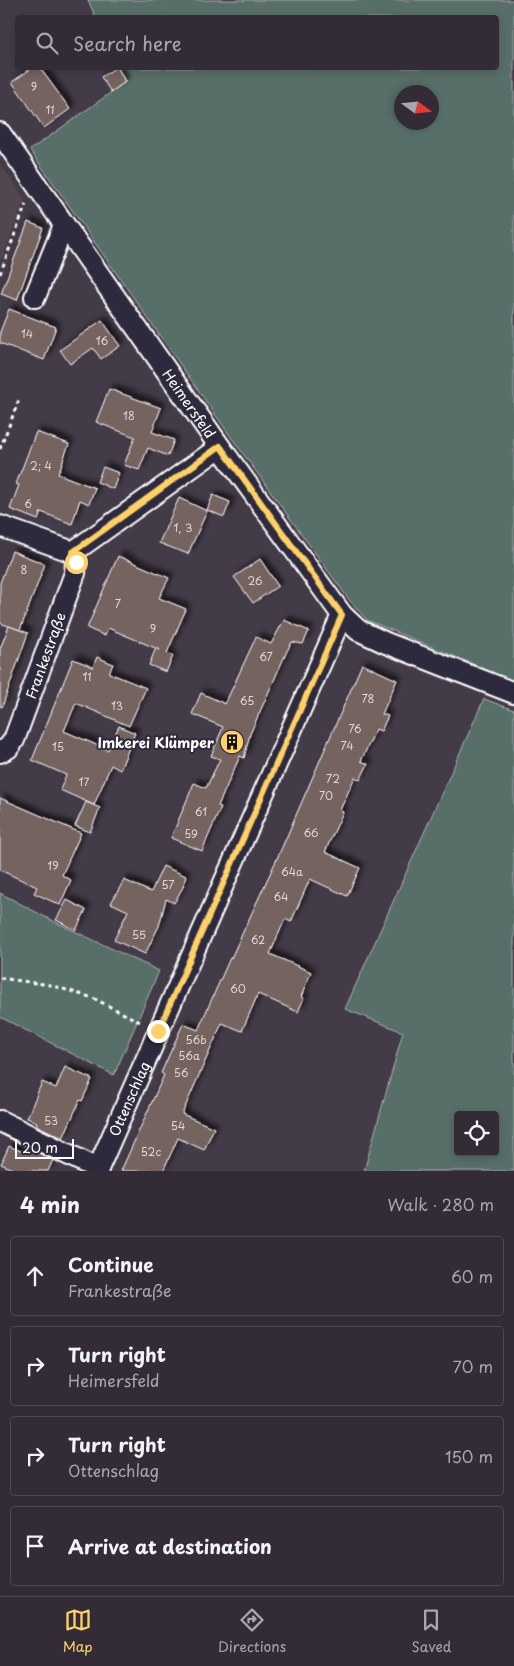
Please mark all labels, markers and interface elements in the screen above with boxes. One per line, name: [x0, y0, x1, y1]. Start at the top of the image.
search box: [15, 15, 499, 70]
icon: search: [33, 29, 61, 57]
text: Search here: [73, 29, 182, 57]
house number: 9: [31, 78, 37, 95]
north arrow: [394, 85, 439, 130]
house number: 11: [45, 101, 55, 118]
house number: 14: [21, 325, 33, 342]
house number: 16: [96, 332, 109, 349]
street label: Heimersfeld: [158, 364, 221, 442]
house number: 18: [123, 407, 135, 424]
house number: 2; 4: [30, 457, 52, 474]
house number: 6: [24, 495, 32, 512]
house number: 1, 3: [174, 519, 192, 536]
route start: [65, 551, 88, 574]
house number: 8: [21, 561, 28, 578]
house number: 26: [247, 572, 263, 589]
house number: 7: [115, 595, 121, 612]
street label: Frankestraße: [19, 609, 70, 702]
house number: 9: [150, 620, 156, 637]
house number: 67: [259, 648, 273, 665]
house number: 11: [82, 668, 92, 685]
house number: 78: [362, 690, 375, 707]
house number: 65: [240, 692, 254, 709]
house number: 13: [111, 697, 123, 714]
house number: 76: [348, 720, 362, 737]
building icon: Imkerei Klümper: [219, 729, 245, 755]
place label: Imkerei Klümper: [98, 732, 215, 753]
house number: 74: [340, 737, 354, 754]
house number: 15: [52, 738, 64, 755]
house number: 72: [326, 770, 340, 787]
house number: 17: [79, 773, 90, 790]
house number: 70: [319, 787, 333, 804]
house number: 61: [195, 803, 207, 820]
house number: 66: [303, 824, 319, 841]
house number: 59: [184, 825, 198, 842]
house number: 19: [47, 857, 59, 874]
house number: 64a: [281, 863, 303, 880]
house number: 57: [161, 876, 175, 893]
house number: 64: [274, 888, 288, 905]
house number: 55: [132, 926, 146, 943]
house number: 62: [251, 931, 265, 948]
house number: 60: [230, 980, 246, 997]
route end: [147, 1020, 170, 1043]
house number: 56b: [185, 1031, 207, 1048]
house number: 56a: [178, 1047, 200, 1064]
street label: Ottenschlag: [103, 1058, 155, 1139]
house number: 56: [174, 1064, 189, 1081]
map controls: [454, 1111, 499, 1156]
button: locate: [454, 1111, 499, 1156]
house number: 53: [44, 1112, 58, 1129]
house number: 54: [171, 1117, 185, 1134]
scale bar: [15, 1136, 74, 1159]
text: 20 m: [22, 1137, 58, 1158]
house number: 52c: [141, 1143, 161, 1160]
text: 4 min: [20, 1188, 80, 1220]
text: Walk · 280 m: [387, 1192, 494, 1216]
text: Continue: [68, 1250, 154, 1278]
icon: ahead: [21, 1262, 49, 1290]
text: 60 m: [451, 1264, 493, 1288]
text: Frankestraße: [68, 1278, 172, 1302]
text: Turn right: [68, 1340, 166, 1368]
icon: right: [21, 1352, 49, 1380]
text: 70 m: [453, 1354, 493, 1378]
text: Heimersfeld: [68, 1368, 159, 1392]
text: Turn right: [68, 1430, 166, 1458]
icon: right: [21, 1442, 49, 1470]
text: 150 m: [445, 1444, 493, 1468]
text: Ottenschlag: [68, 1458, 159, 1482]
icon: arrive: [21, 1532, 49, 1560]
text: Arrive at destination: [68, 1532, 272, 1560]
tab: Map: [63, 1606, 93, 1657]
tab: Directions: [218, 1606, 286, 1657]
tab: Saved: [412, 1606, 451, 1657]

